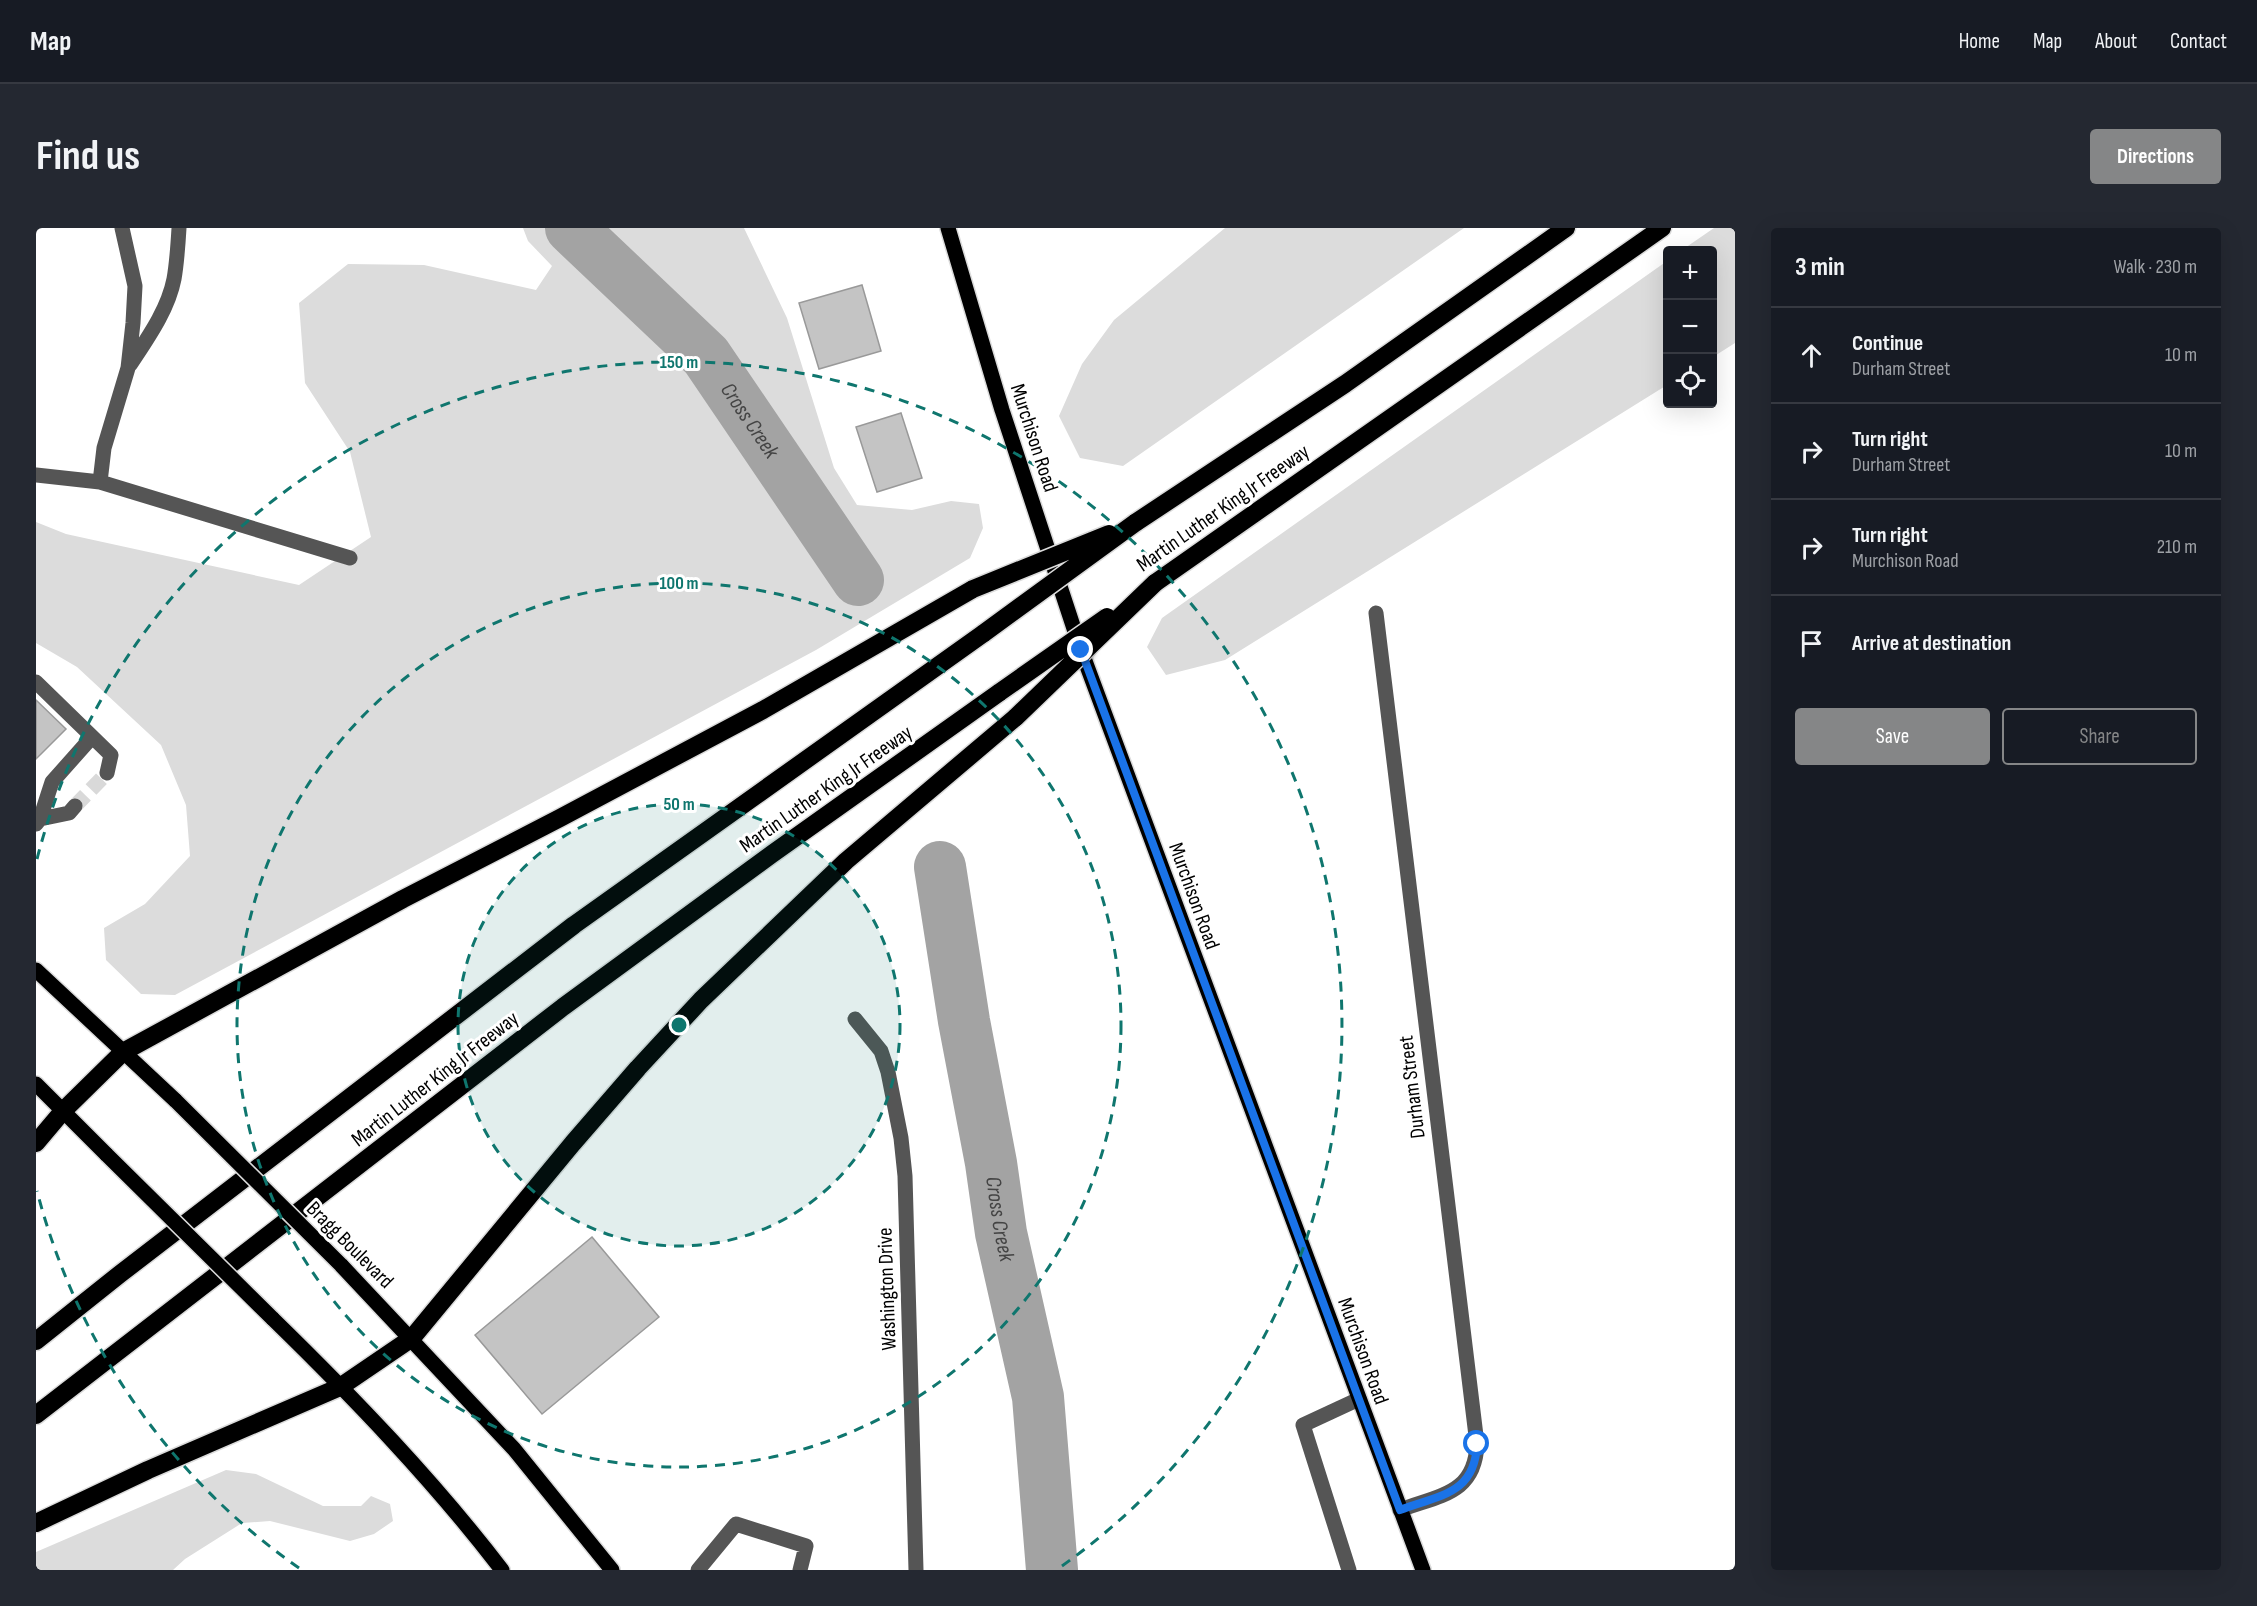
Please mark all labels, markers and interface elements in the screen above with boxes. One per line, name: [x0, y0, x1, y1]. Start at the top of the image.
text: Map: [30, 25, 71, 58]
text: Home: [1959, 29, 2000, 54]
text: Map: [2033, 29, 2062, 54]
text: About: [2095, 29, 2137, 54]
text: Contact: [2170, 29, 2227, 54]
button: Directions: [2090, 129, 2221, 184]
text: Find us: [36, 131, 140, 182]
map controls: [1663, 246, 1717, 408]
button: +: [1663, 246, 1717, 300]
text: 3 min: [1795, 252, 1845, 283]
text: Walk · 230 m: [2114, 255, 2197, 279]
button: −: [1663, 300, 1717, 354]
text: Continue: [1852, 330, 1923, 357]
icon: ahead: [1795, 339, 1828, 372]
text: 10 m: [2165, 343, 2197, 367]
text: 150 m: [660, 352, 698, 373]
button: locate: [1663, 354, 1717, 408]
text: Durham Street: [1852, 357, 1950, 381]
water label: Cross Creek: [715, 377, 785, 464]
street label: Murchison Road: [1005, 381, 1063, 495]
text: Turn right: [1852, 426, 1928, 453]
icon: right: [1795, 435, 1828, 468]
street label: Martin Luther King Jr Freeway: [1132, 439, 1314, 577]
text: 10 m: [2165, 439, 2197, 463]
text: Durham Street: [1852, 453, 1950, 477]
text: Turn right: [1852, 522, 1928, 549]
icon: right: [1795, 531, 1828, 564]
text: 210 m: [2157, 535, 2197, 559]
text: Murchison Road: [1852, 549, 1958, 573]
text: 100 m: [660, 573, 699, 594]
icon: arrive: [1795, 627, 1828, 660]
text: Arrive at destination: [1852, 630, 2011, 657]
route end: [1067, 636, 1093, 662]
button: Save: [1795, 708, 1990, 765]
button: Share: [2002, 708, 2197, 765]
street label: Martin Luther King Jr Freeway: [735, 720, 917, 858]
text: 50 m: [663, 794, 695, 815]
street label: Murchison Road: [1163, 839, 1225, 953]
street label: Martin Luther King Jr Freeway: [347, 1006, 523, 1152]
centre of rings: [669, 1015, 689, 1035]
street label: Durham Street: [1393, 1034, 1431, 1140]
water label: Cross Creek: [980, 1175, 1021, 1265]
street label: Bragg Boulevard: [301, 1196, 399, 1294]
street label: Washington Drive: [872, 1227, 902, 1351]
street label: Murchison Road: [1332, 1294, 1394, 1408]
route start: [1463, 1430, 1489, 1456]

